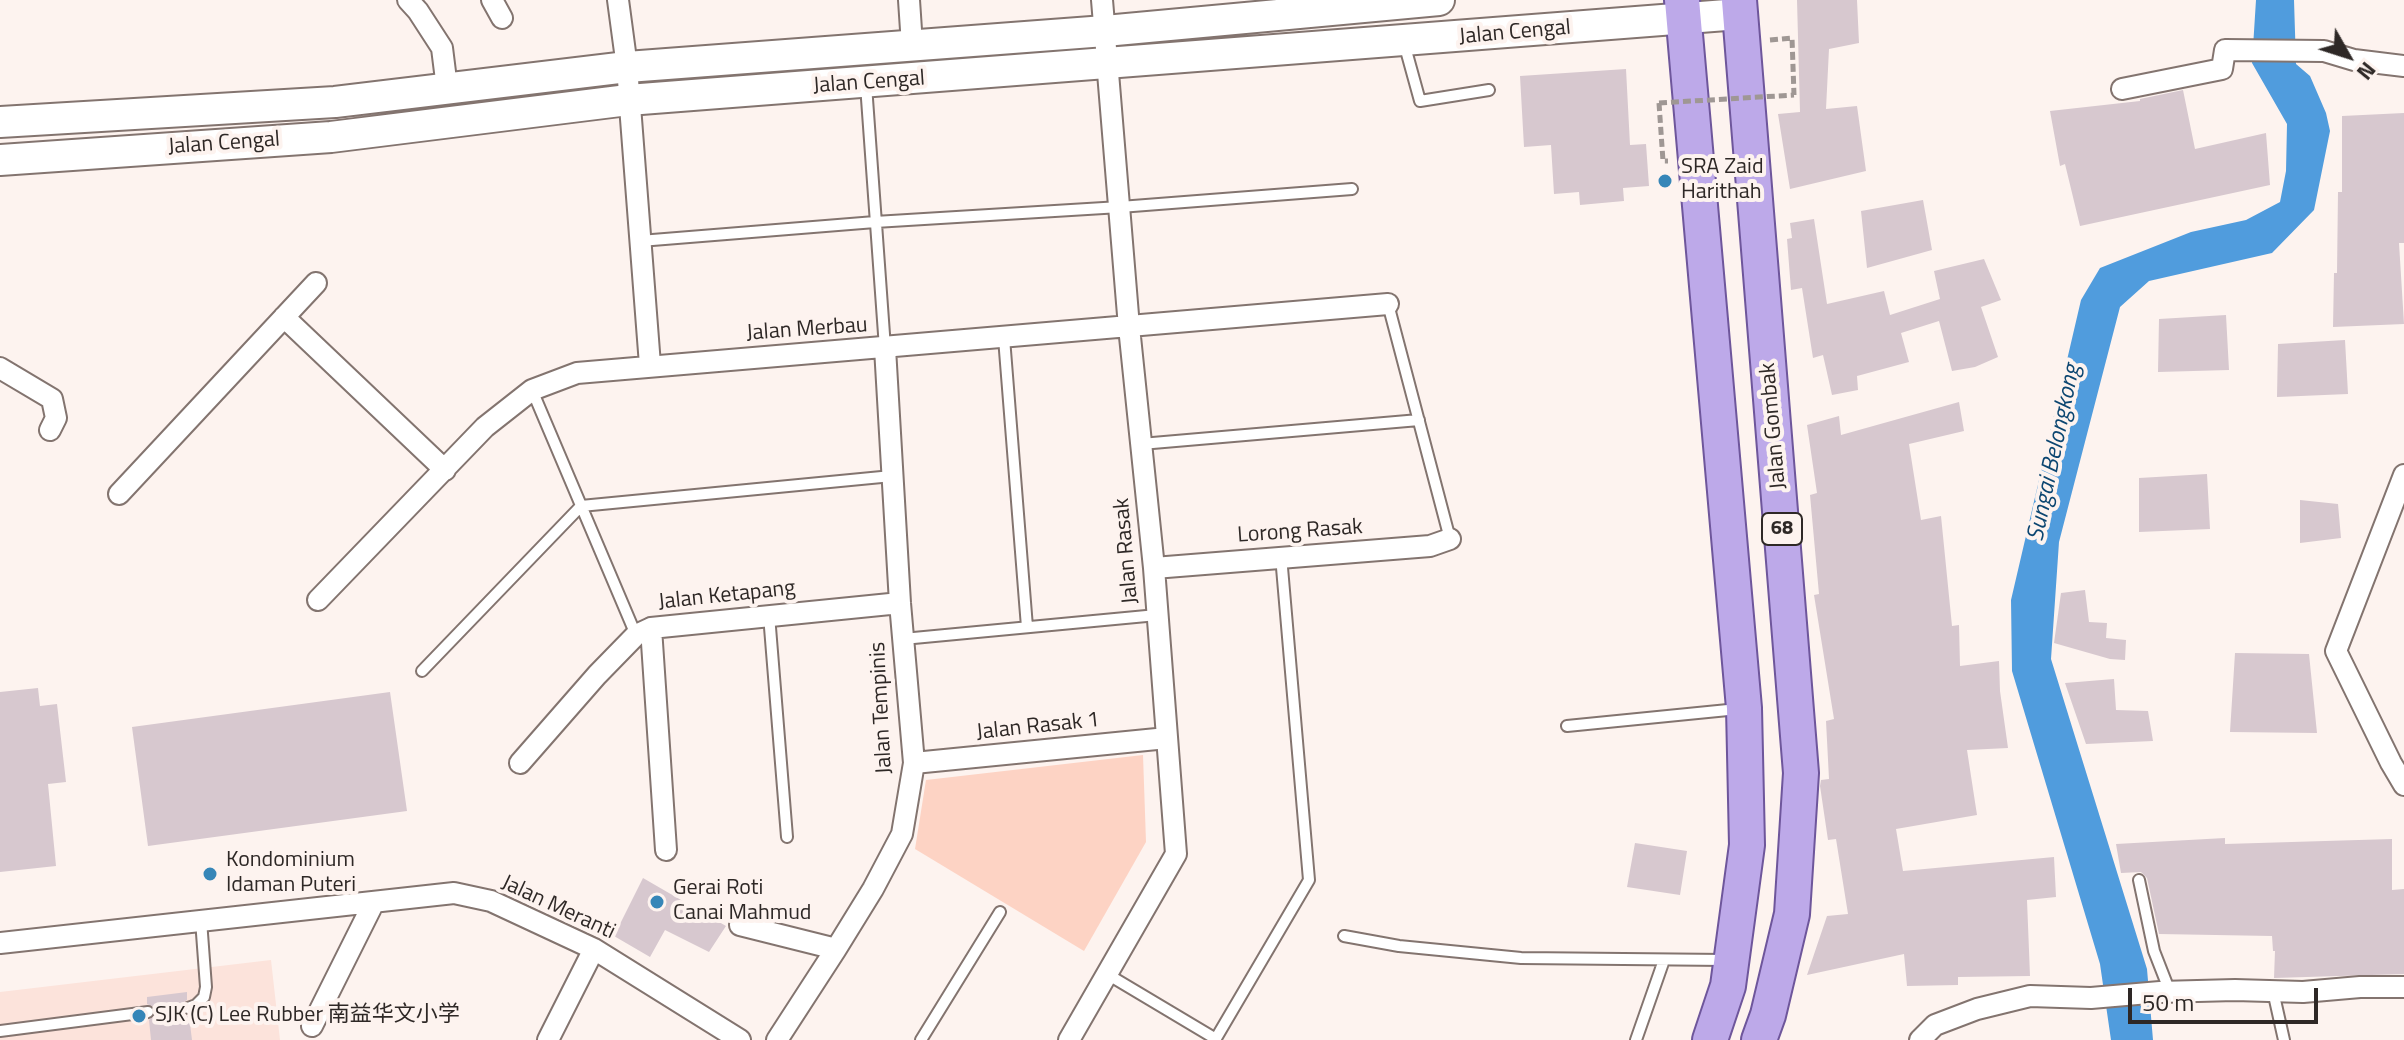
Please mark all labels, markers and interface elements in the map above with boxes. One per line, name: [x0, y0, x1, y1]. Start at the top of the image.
street label: Jalan Cengal: [1458, 15, 1572, 51]
north arrow: [2308, 16, 2388, 96]
text: N: [2349, 54, 2385, 88]
street label: Jalan Cengal: [812, 66, 926, 100]
street label: Jalan Cengal: [167, 127, 281, 161]
place label: SRA Zaid Harithah: [1681, 155, 1764, 206]
marker: SRA Zaid Harithah: [1656, 172, 1674, 190]
street label: Jalan Merbau: [745, 313, 869, 347]
street label: Jalan Gombak: [1755, 362, 1793, 490]
water label: Sungai Belongkong: [2022, 362, 2088, 544]
street label: Jalan Rasak: [1109, 497, 1145, 605]
road number: 68: [1762, 513, 1802, 545]
street label: Lorong Rasak: [1237, 514, 1363, 550]
street label: Jalan Ketapang: [657, 576, 797, 616]
street label: Jalan Tempinis: [865, 641, 899, 775]
street label: Jalan Rasak 1: [975, 707, 1101, 747]
place label: Kondominium Idaman Puteri: [226, 848, 356, 900]
marker: Kondominium Idaman Puteri: [201, 865, 219, 883]
street label: Jalan Meranti: [497, 870, 619, 946]
place label: Gerai Roti Canai Mahmud: [673, 876, 812, 928]
marker: Gerai Roti Canai Mahmud: [648, 893, 666, 911]
scale bar: [2132, 972, 2322, 1022]
text: 50 m: [2142, 984, 2194, 1020]
place label: SJK (C) Lee Rubber 南益华文小学: [155, 1003, 460, 1029]
marker: SJK (C) Lee Rubber 南益华文小学: [130, 1007, 148, 1025]

